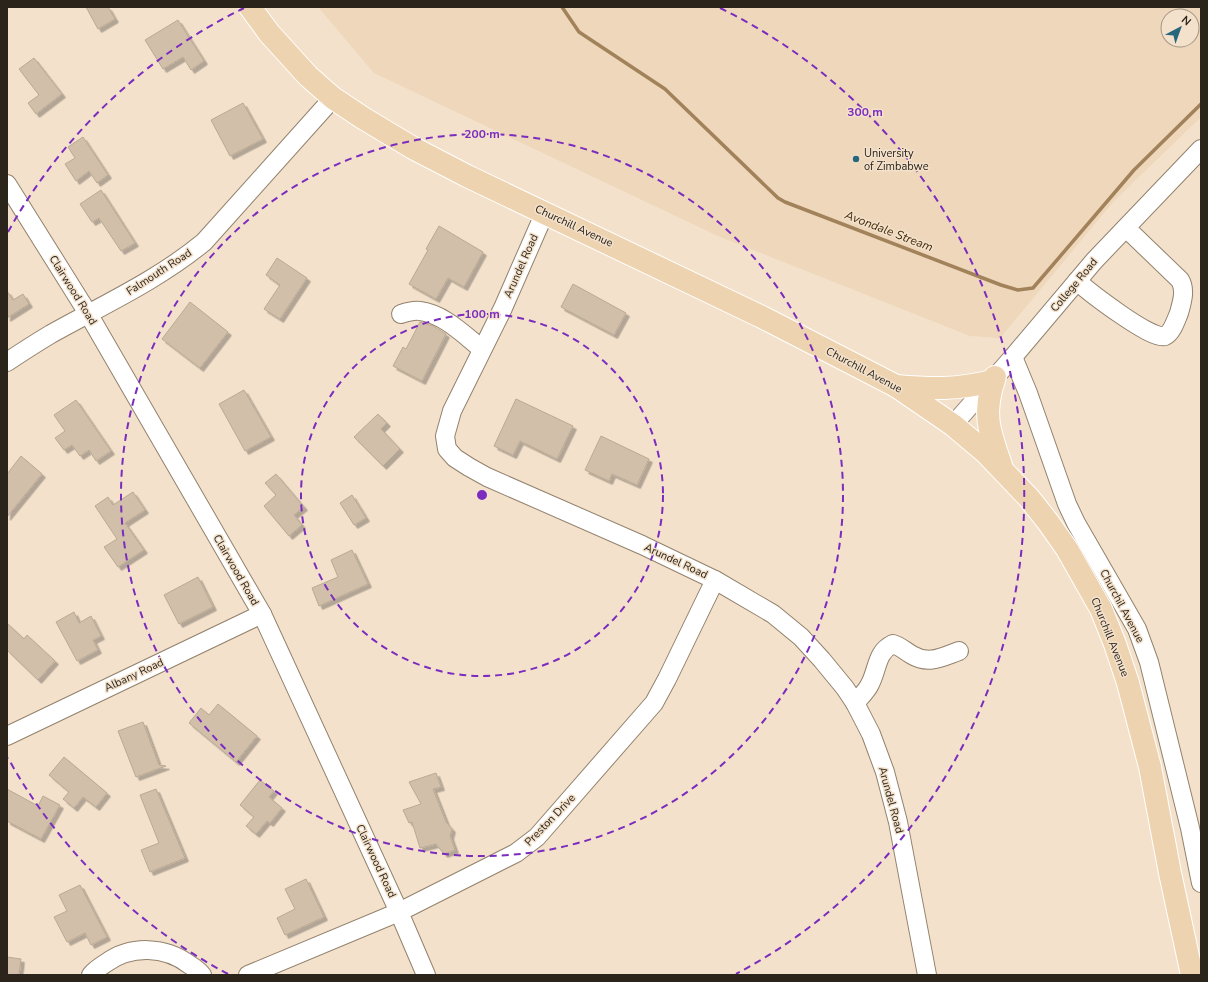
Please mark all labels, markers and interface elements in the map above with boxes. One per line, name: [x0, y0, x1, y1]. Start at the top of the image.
north arrow: [1160, 8, 1200, 48]
text: N: [1178, 12, 1194, 29]
text: 300 m: [847, 104, 883, 120]
text: 200 m: [464, 126, 500, 142]
place label: University of Zimbabwe: [864, 146, 929, 174]
marker: University of Zimbabwe: [851, 154, 861, 164]
street label: Churchill Avenue: [533, 201, 616, 251]
water label: Avondale Stream: [842, 206, 935, 255]
street label: Arundel Road: [500, 232, 542, 300]
street label: Falmouth Road: [123, 245, 195, 299]
street label: Clairwood Road: [46, 252, 100, 328]
street label: College Road: [1047, 255, 1101, 315]
text: 100 m: [464, 306, 500, 322]
street label: Churchill Avenue: [823, 344, 905, 396]
centre of rings: [475, 488, 489, 502]
street label: Clairwood Road: [210, 532, 262, 608]
street label: Arundel Road: [642, 540, 710, 582]
street label: Churchil Avenue: [1096, 567, 1148, 645]
street label: Churchill Avenue: [1087, 595, 1133, 679]
street label: Albany Road: [102, 655, 166, 695]
street label: Arundel Road: [875, 765, 907, 835]
street label: Preston Drive: [521, 791, 579, 849]
street label: Clairwood Road: [352, 822, 400, 900]

